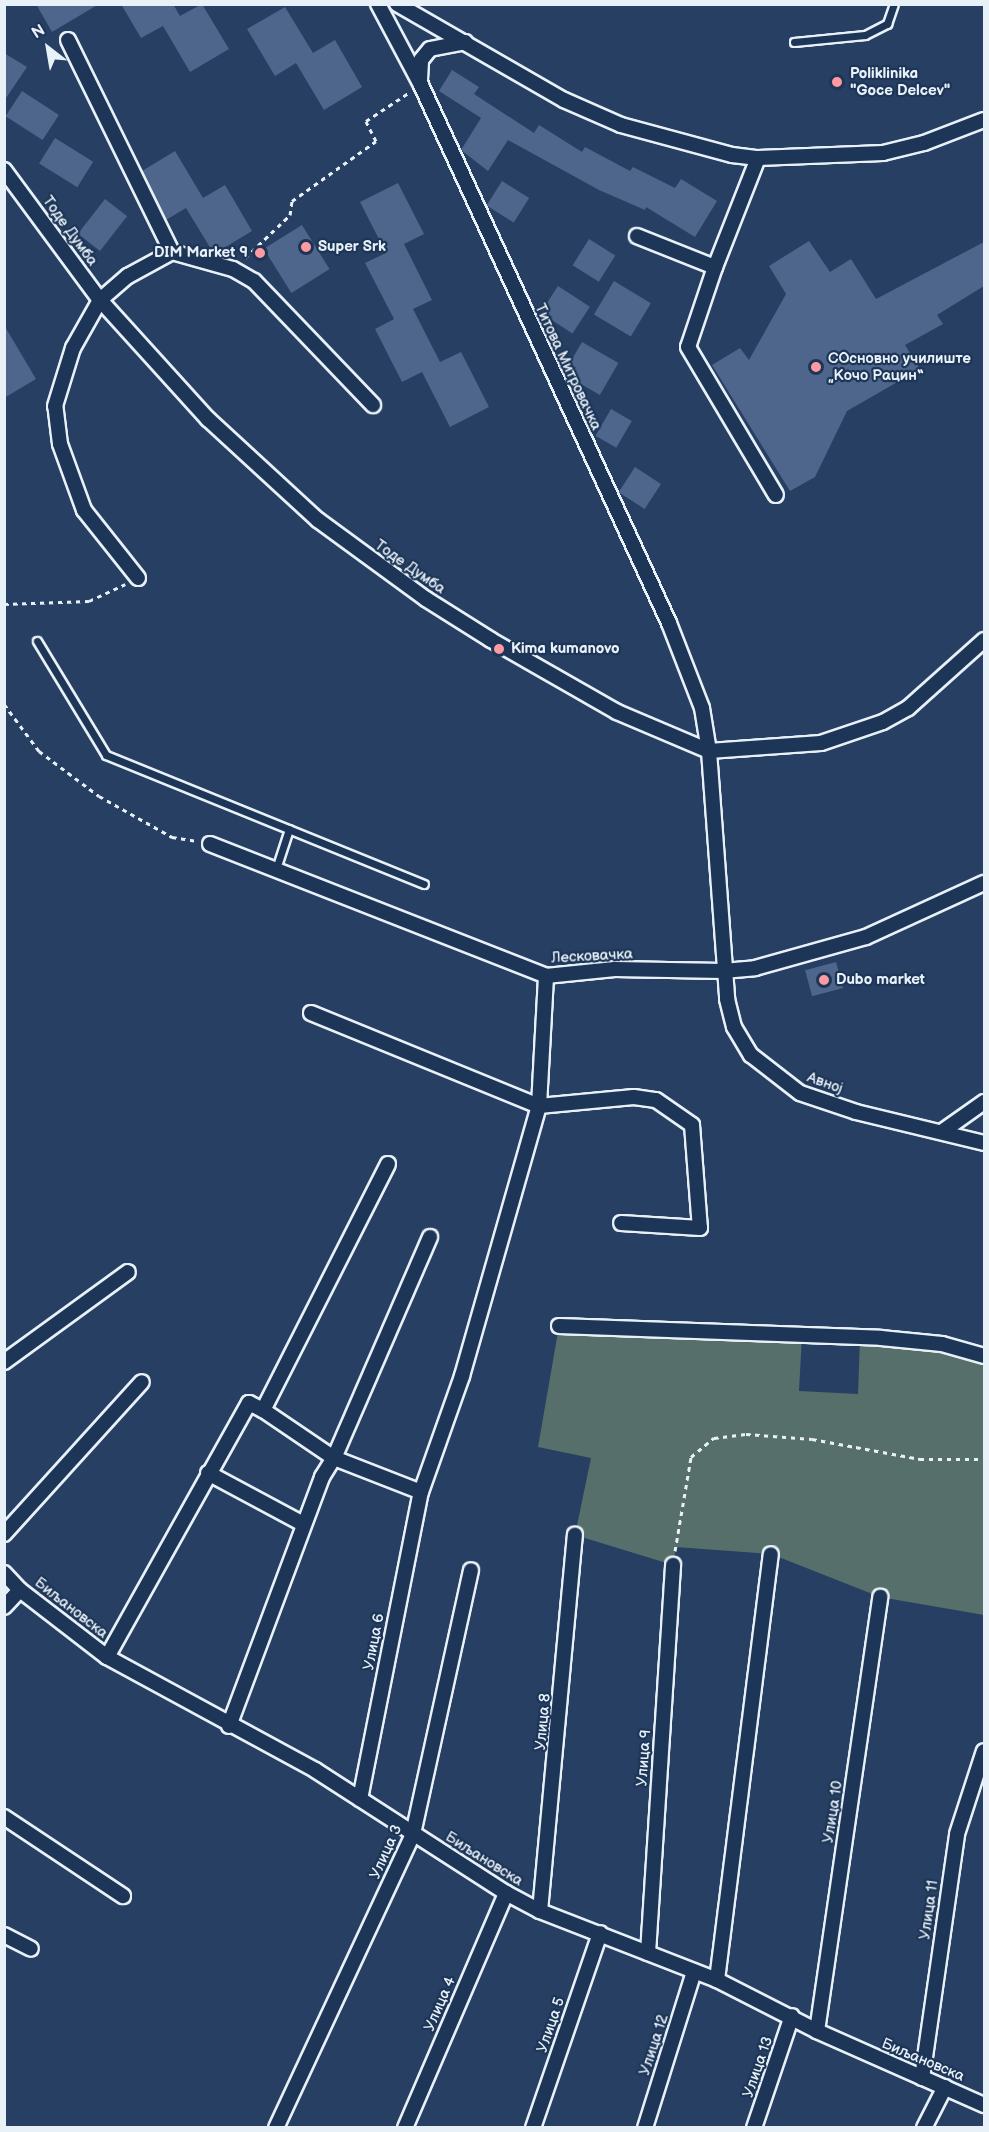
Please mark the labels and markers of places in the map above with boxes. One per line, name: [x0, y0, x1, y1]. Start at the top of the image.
place label: Poliklinika "Goce Delcev": [850, 64, 950, 99]
marker: Poliklinika "Goce Delcev": [828, 73, 846, 91]
place label: Super Srk: [318, 238, 386, 256]
marker: Super Srk: [299, 240, 313, 254]
place label: DIM Market 9: [154, 244, 248, 262]
marker: DIM Market 9: [253, 246, 267, 260]
place label: СОсновно училиште „Кочо Рацин“: [828, 349, 971, 384]
marker: СОсновно училиште „Кочо Рацин“: [809, 360, 823, 374]
place label: Kima kumanovo: [511, 640, 620, 658]
marker: Kima kumanovo: [492, 642, 506, 656]
place label: Dubo market: [836, 971, 925, 989]
marker: Dubo market: [817, 973, 831, 987]

